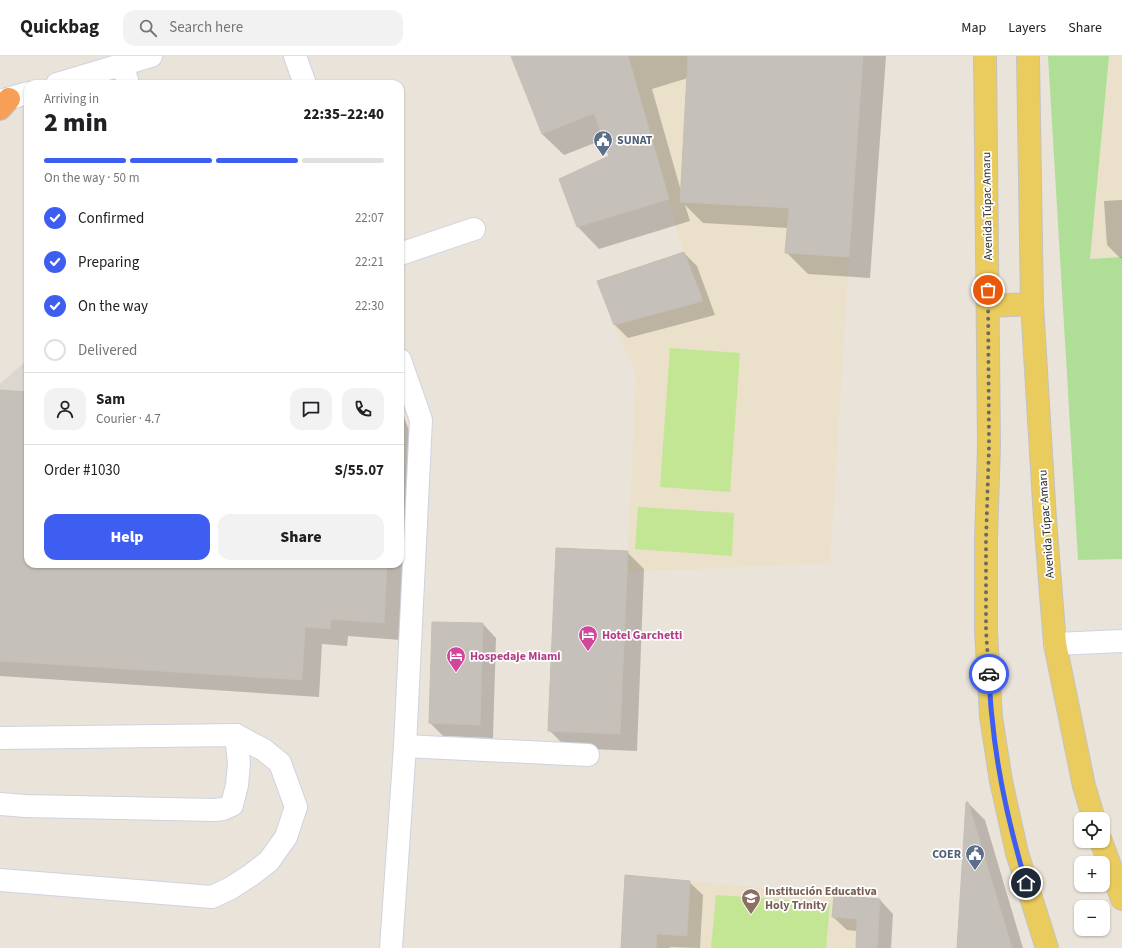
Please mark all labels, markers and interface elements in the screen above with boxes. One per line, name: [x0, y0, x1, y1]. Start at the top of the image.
search box: [123, 10, 403, 46]
text: Quickbag: [20, 14, 99, 41]
icon: search: [137, 17, 159, 39]
text: Search here: [169, 17, 243, 38]
text: Map: [961, 18, 986, 38]
text: Layers: [1008, 18, 1046, 38]
text: Share: [1068, 18, 1102, 38]
text: Arriving in: [44, 90, 99, 108]
text: 2 min: [44, 104, 108, 141]
text: 22:35–22:40: [303, 104, 384, 125]
public building icon: SUNAT: [592, 129, 614, 157]
place label: SUNAT: [617, 132, 653, 149]
street label: Avenida Túpac Amaru: [978, 152, 997, 260]
text: On the way · 50 m: [44, 169, 139, 187]
icon: check: [44, 207, 66, 229]
text: Confirmed: [78, 208, 144, 229]
text: 22:07: [355, 209, 384, 227]
icon: check: [44, 251, 66, 273]
text: Preparing: [78, 252, 139, 273]
text: 22:21: [355, 253, 384, 271]
pin: [971, 273, 1005, 307]
icon: bag: [977, 279, 999, 301]
icon: check: [44, 295, 66, 317]
text: On the way: [78, 296, 148, 317]
text: 22:30: [355, 297, 384, 315]
text: Delivered: [78, 340, 137, 361]
button: person: [44, 388, 86, 430]
button: chat: [290, 388, 332, 430]
button: phone: [342, 388, 384, 430]
text: Sam: [96, 389, 125, 410]
text: Courier · 4.7: [96, 410, 161, 428]
text: Order #1030: [44, 460, 120, 481]
text: S/55.07: [334, 460, 384, 481]
street label: Avenida Túpac Amaru: [1034, 469, 1059, 579]
button: Help: [44, 514, 210, 560]
button: Share: [218, 514, 384, 560]
hotel icon: Hotel Garchetti: [577, 624, 599, 652]
place label: Hotel Garchetti: [602, 627, 682, 644]
hotel icon: Hospedaje Miami: [445, 645, 467, 673]
place label: Hospedaje Miami: [470, 648, 561, 665]
courier: [969, 654, 1009, 694]
icon: car: [978, 663, 1000, 685]
map controls: [1074, 812, 1110, 936]
button: locate: [1074, 812, 1110, 848]
public building icon: COER: [964, 843, 986, 871]
place label: COER: [932, 846, 962, 863]
button: +: [1074, 856, 1110, 892]
pin: [1009, 866, 1043, 900]
icon: home: [1015, 872, 1037, 894]
place label: Institución Educativa Holy Trinity: [765, 883, 877, 914]
school or university icon: Institución Educativa Holy Trinity: [740, 887, 762, 915]
button: −: [1074, 900, 1110, 936]

